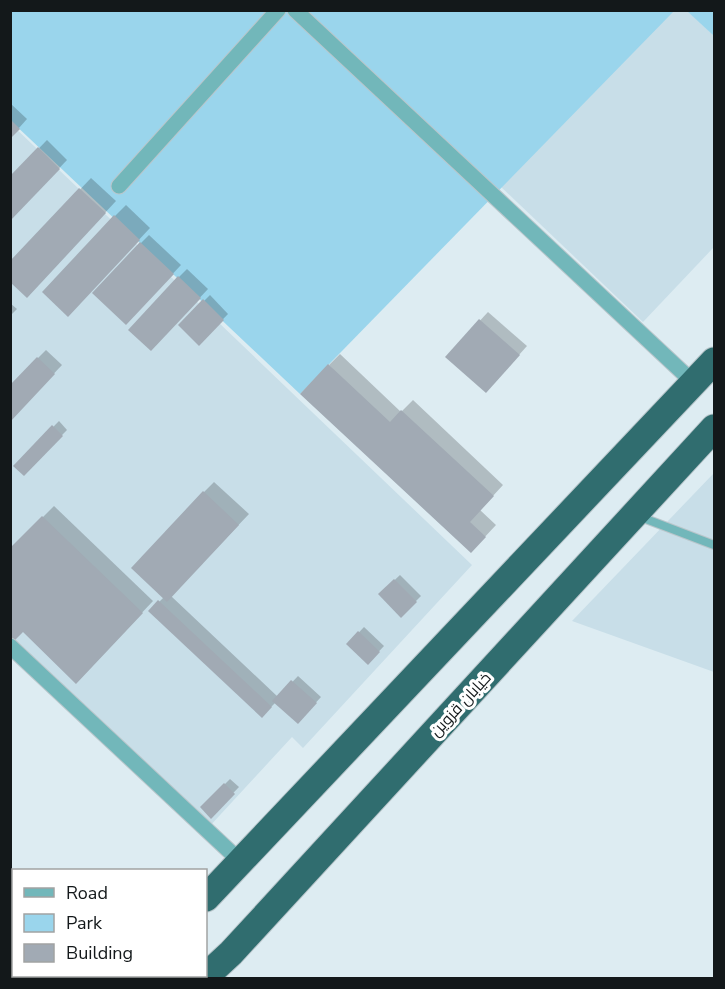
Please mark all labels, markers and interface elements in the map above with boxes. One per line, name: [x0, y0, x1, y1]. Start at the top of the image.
street label: خیابان قزوین: [425, 668, 496, 742]
legend: [12, 869, 207, 977]
text: Road: [66, 881, 108, 905]
text: Park: [66, 911, 103, 935]
text: Building: [66, 941, 133, 965]

